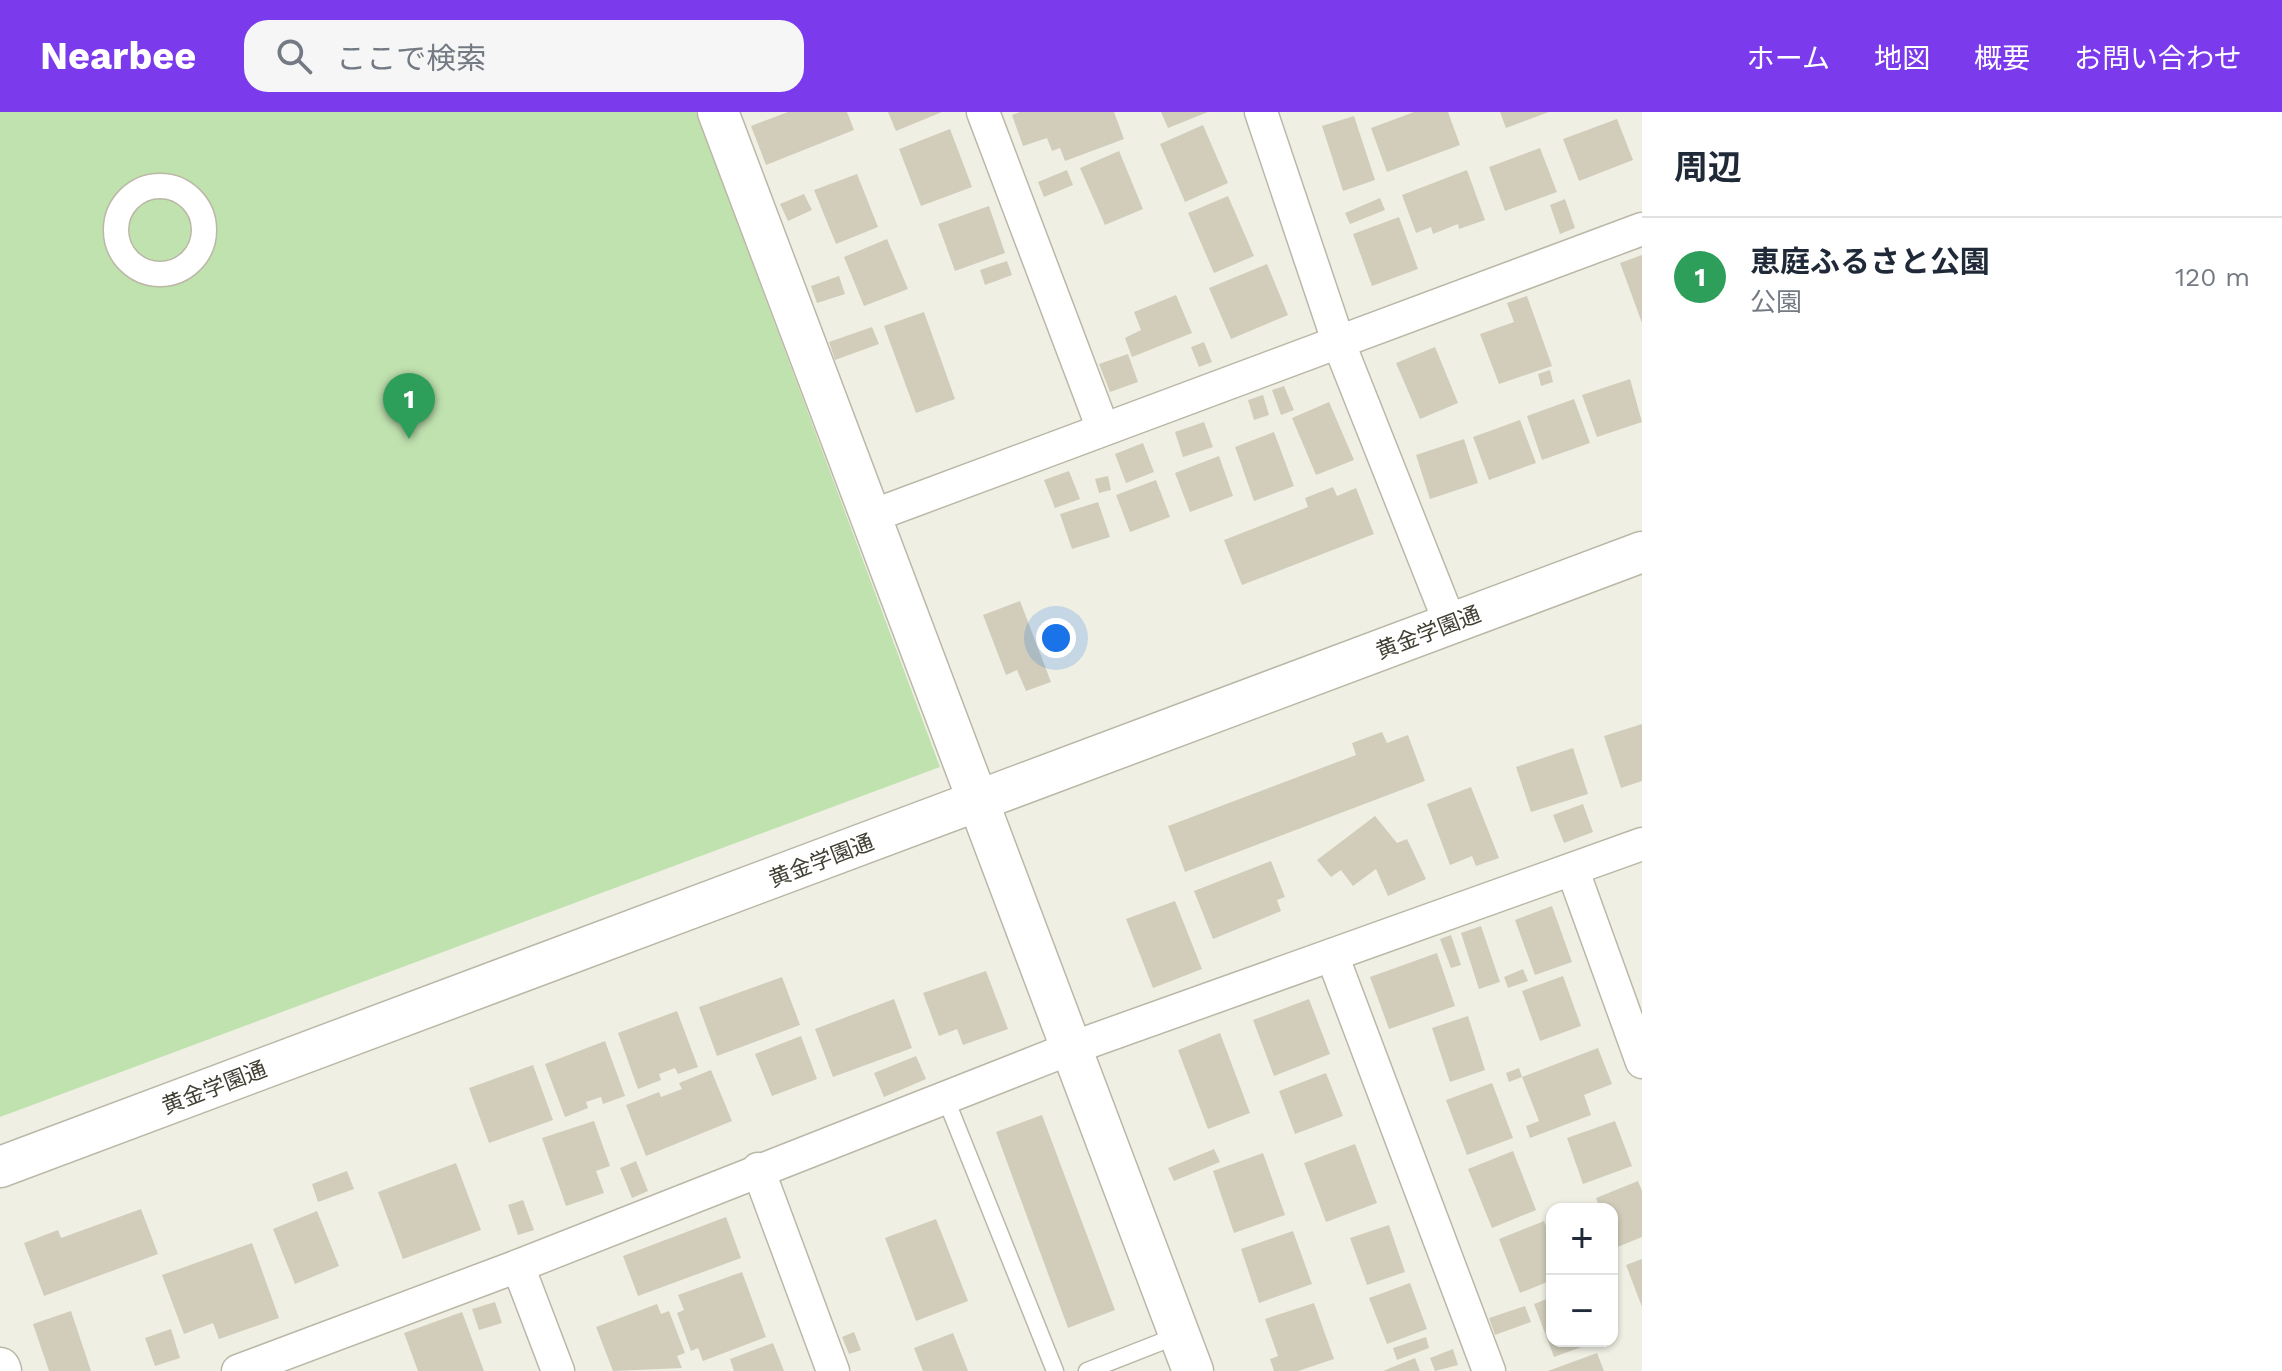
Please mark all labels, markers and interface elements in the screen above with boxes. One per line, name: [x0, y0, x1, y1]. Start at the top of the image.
search box: [244, 20, 804, 92]
text: Nearbee: [40, 34, 196, 78]
icon: search: [272, 34, 316, 78]
text: ここで検索: [336, 41, 486, 76]
text: ホーム: [1747, 42, 1830, 75]
text: 地図: [1874, 42, 1930, 75]
text: 概要: [1974, 42, 2030, 75]
text: お問い合わせ: [2074, 42, 2242, 75]
text: 周辺: [1674, 147, 1742, 187]
text: 恵庭ふるさと公園: [1750, 244, 1990, 279]
text: 1: [1694, 262, 1706, 292]
text: 120 m: [2175, 262, 2250, 292]
text: 公園: [1750, 287, 1802, 317]
pin: 1: [383, 373, 435, 439]
street label: 黄金学園通: [1372, 601, 1484, 664]
your location: [1036, 618, 1076, 658]
street label: 黄金学園通: [765, 829, 877, 892]
street label: 黄金学園通: [158, 1056, 270, 1119]
map controls: [1546, 1203, 1618, 1347]
button: +: [1546, 1203, 1618, 1275]
button: −: [1546, 1275, 1618, 1347]

